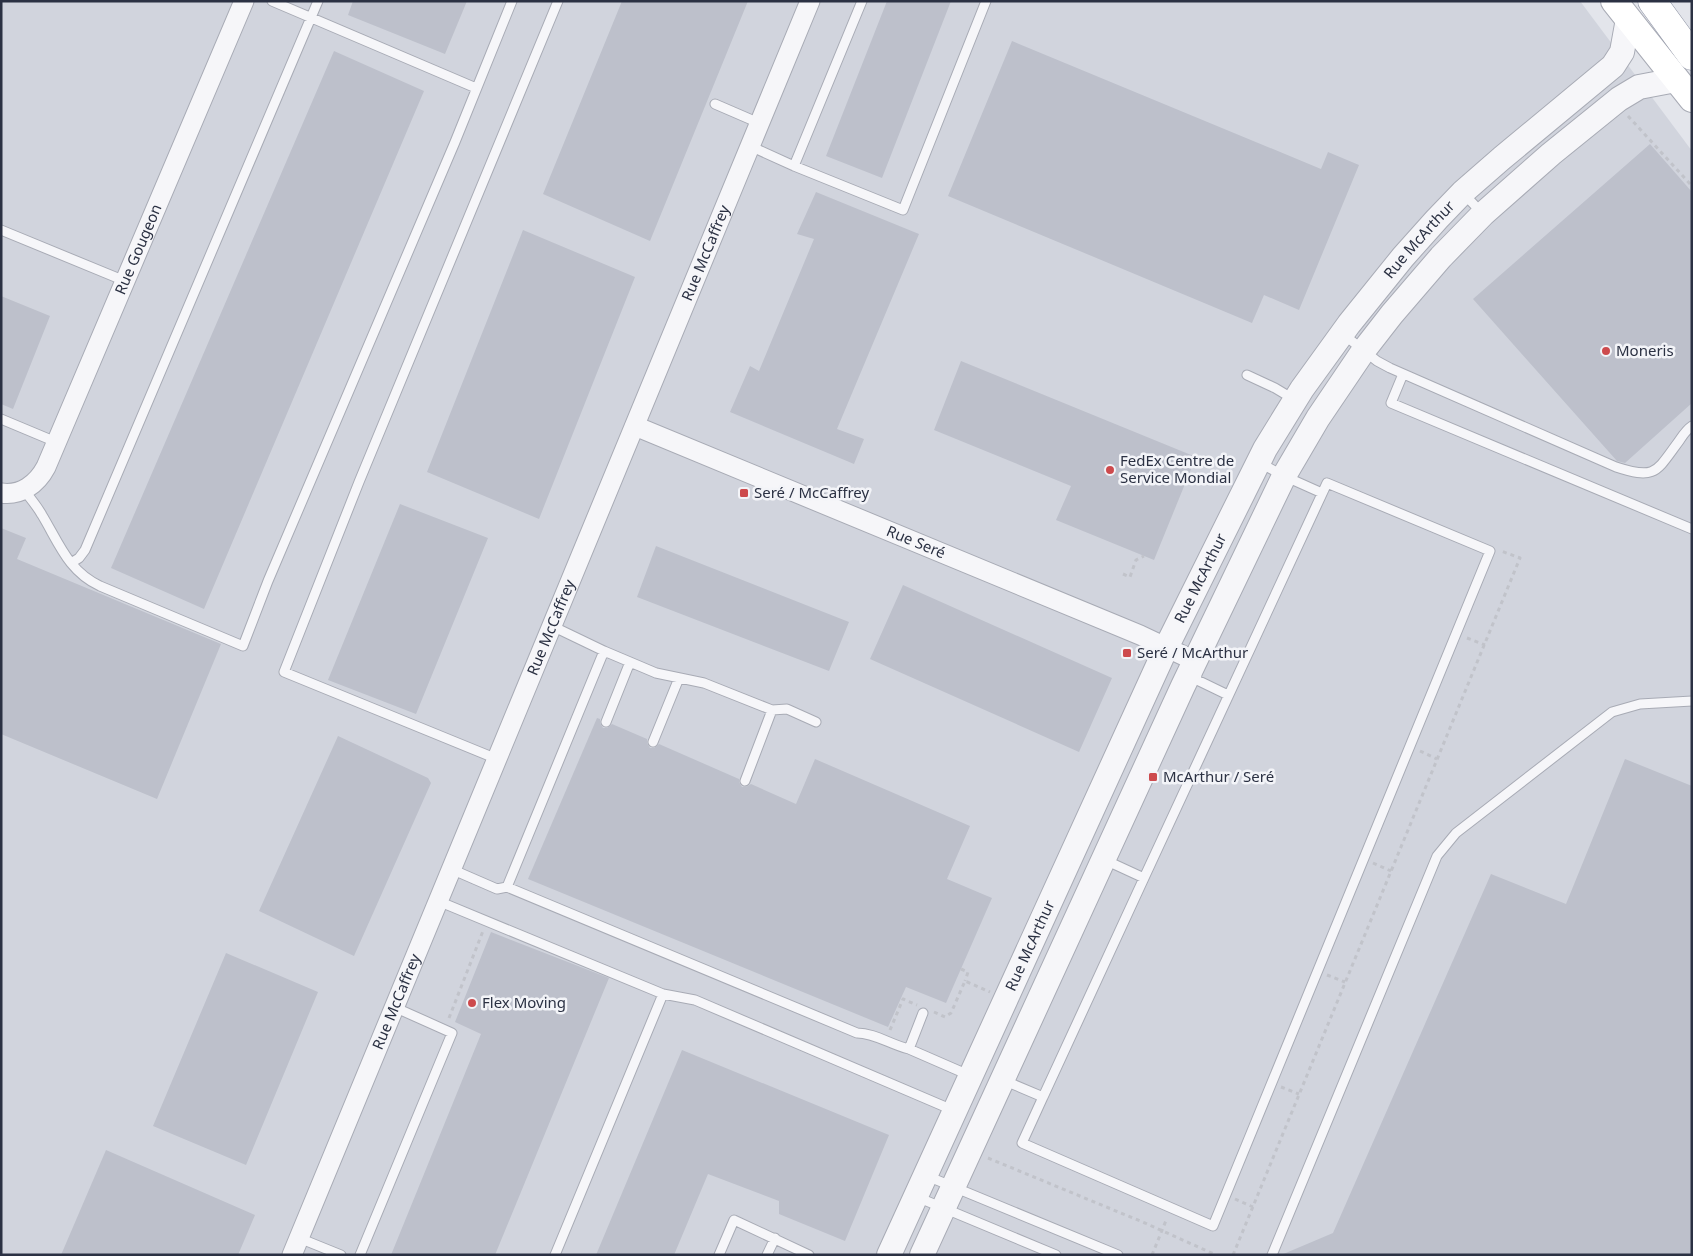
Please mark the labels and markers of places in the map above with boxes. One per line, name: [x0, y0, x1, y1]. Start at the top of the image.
place label: Moneris: [1616, 340, 1674, 360]
marker: Moneris: [1600, 345, 1612, 357]
place label: FedEx Centre de Service Mondial: [1120, 450, 1234, 487]
marker: FedEx Centre de Service Mondial: [1104, 464, 1116, 476]
place label: Seré / McCaffrey: [754, 482, 870, 502]
marker: Seré / McCaffrey: [738, 487, 750, 499]
place label: Seré / McArthur: [1137, 642, 1248, 662]
marker: Seré / McArthur: [1121, 647, 1133, 659]
place label: McArthur / Seré: [1163, 766, 1274, 786]
marker: McArthur / Seré: [1147, 771, 1159, 783]
place label: Flex Moving: [482, 992, 566, 1012]
marker: Flex Moving: [466, 997, 478, 1009]

